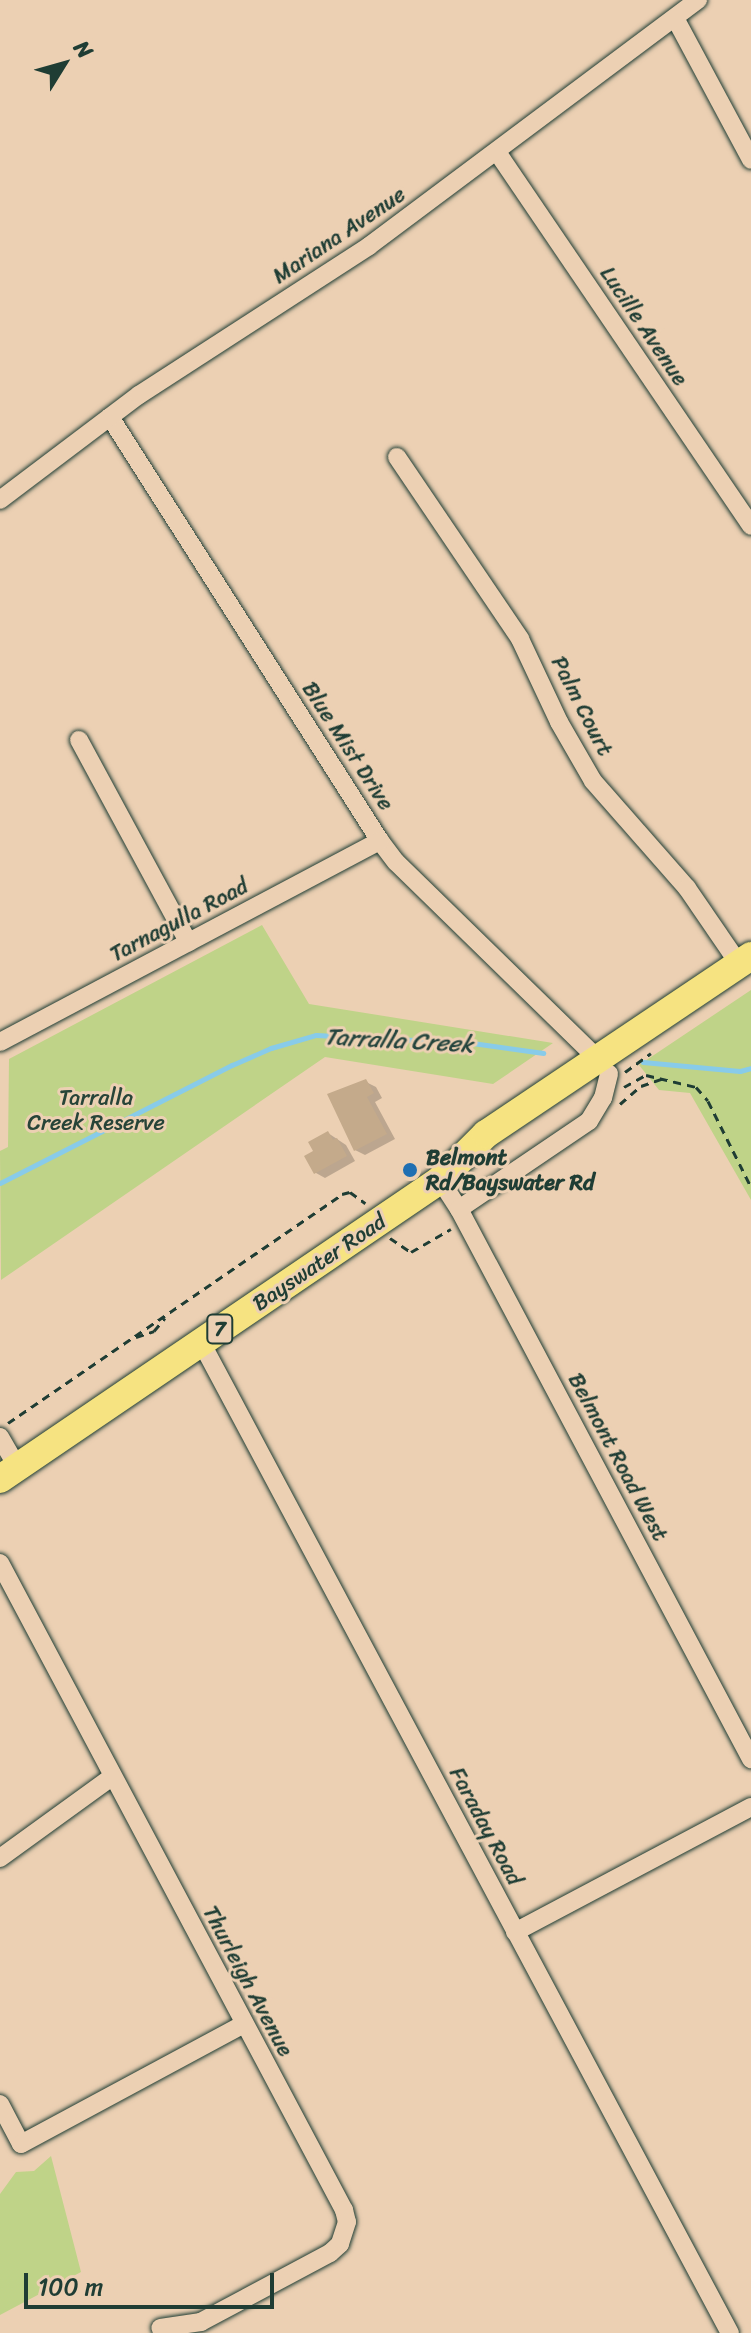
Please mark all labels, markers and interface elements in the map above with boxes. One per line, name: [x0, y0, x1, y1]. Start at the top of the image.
north arrow: [24, 24, 104, 104]
text: N: [63, 31, 104, 67]
street label: Mariana Avenue: [268, 181, 410, 289]
street label: Lucille Avenue: [594, 261, 694, 391]
street label: Palm Court: [546, 652, 618, 760]
street label: Blue Mist Drive: [297, 677, 399, 815]
street label: Tarnagulla Road: [105, 873, 253, 967]
water label: Tarralla Creek: [324, 1023, 474, 1059]
park label: Tarralla Creek Reserve: [27, 1084, 165, 1136]
place label: Belmont Rd/Bayswater Rd: [426, 1144, 594, 1196]
marker: Belmont Rd/Bayswater Rd: [401, 1161, 419, 1179]
street label: Bayswater Road: [247, 1208, 391, 1316]
road number: 7: [206, 1313, 234, 1345]
street label: Belmont Road West: [562, 1368, 674, 1546]
street label: Faraday Road: [444, 1762, 528, 1890]
street label: Thurleigh Avenue: [197, 1901, 299, 2061]
scale bar: [28, 2257, 278, 2307]
text: 100 m: [38, 2266, 103, 2308]

